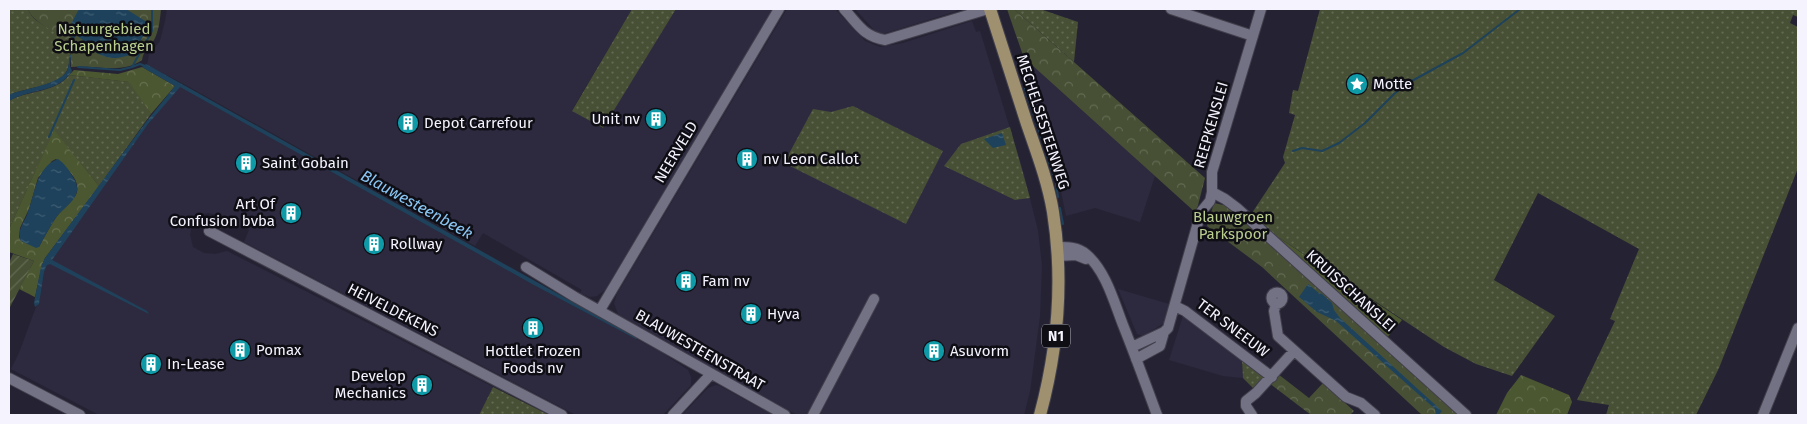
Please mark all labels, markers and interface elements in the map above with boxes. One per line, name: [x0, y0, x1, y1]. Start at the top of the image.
park label: Natuurgebied Schapenhagen: [54, 20, 154, 55]
street label: MECHELSESTEENWEG: [1013, 52, 1073, 192]
place icon: Motte: [1345, 72, 1369, 96]
place label: Motte: [1373, 75, 1412, 93]
street label: REEPKENSLEI: [1190, 80, 1232, 170]
building icon: Unit nv: [644, 107, 668, 131]
place label: Unit nv: [592, 110, 641, 128]
building icon: Depot Carrefour: [396, 111, 420, 135]
place label: Depot Carrefour: [424, 114, 533, 132]
street label: NEERVELD: [651, 118, 701, 186]
building icon: nv Leon Callot: [735, 147, 759, 171]
place label: nv Leon Callot: [763, 150, 860, 168]
building icon: Saint Gobain: [234, 151, 258, 175]
place label: Saint Gobain: [262, 154, 349, 172]
water label: Blauwesteenbeek: [357, 166, 476, 243]
place label: Art Of Confusion bvba: [170, 195, 276, 230]
building icon: Art Of Confusion bvba: [279, 201, 303, 225]
park label: Blauwgroen Parkspoor: [1193, 208, 1273, 243]
building icon: Rollway: [362, 232, 386, 256]
place label: Rollway: [390, 235, 443, 253]
street label: KRUISSCHANSLEI: [1303, 246, 1399, 336]
building icon: Fam nv: [674, 269, 698, 293]
place label: Fam nv: [702, 272, 750, 290]
street label: HEIVELDEKENS: [345, 279, 441, 341]
street label: TER SNEEUW: [1193, 295, 1273, 361]
building icon: Hyva: [739, 302, 763, 326]
place label: Hyva: [767, 305, 800, 323]
street label: BLAUWESTEENSTRAAT: [632, 306, 768, 394]
building icon: Hottlet Frozen Foods nv: [521, 316, 545, 340]
road number: N1: [1042, 324, 1070, 348]
building icon: Pomax: [228, 338, 252, 362]
building icon: Asuvorm: [922, 339, 946, 363]
place label: Pomax: [256, 341, 302, 359]
place label: Hottlet Frozen Foods nv: [485, 342, 581, 377]
place label: Asuvorm: [950, 342, 1009, 360]
building icon: In-Lease: [139, 352, 163, 376]
place label: In-Lease: [167, 355, 225, 373]
place label: Develop Mechanics: [335, 367, 406, 402]
building icon: Develop Mechanics: [410, 373, 434, 397]

